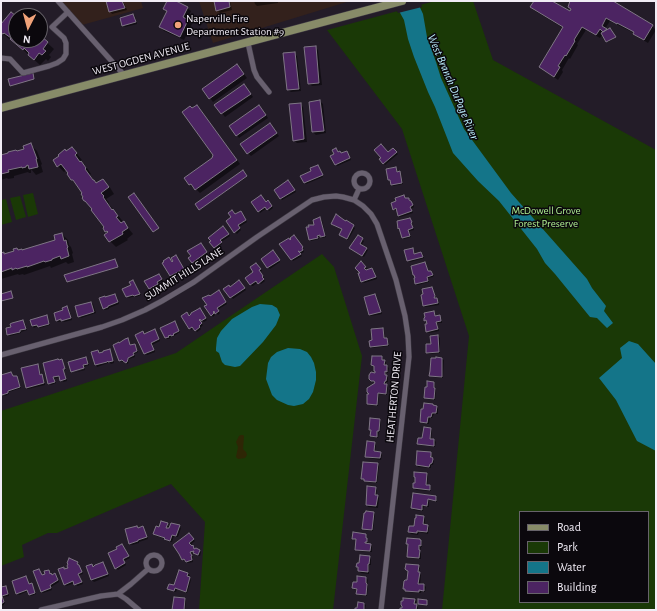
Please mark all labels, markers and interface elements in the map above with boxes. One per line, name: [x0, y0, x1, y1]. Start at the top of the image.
north arrow: [8, 8, 48, 48]
place label: Naperville Fire Department Station #9: [186, 12, 284, 38]
marker: Naperville Fire Department Station #9: [173, 20, 183, 30]
water label: West Branch DuPage River: [424, 32, 482, 142]
text: N: [22, 34, 31, 45]
street label: WEST OGDEN AVENUE: [91, 40, 191, 78]
park label: McDowell Grove Forest Preserve: [511, 204, 581, 230]
street label: SUMMIT HILLS LANE: [142, 245, 226, 303]
street label: HEATHERTON DRIVE: [383, 351, 405, 443]
legend: [519, 511, 649, 603]
text: Road: [557, 521, 581, 533]
text: Park: [557, 541, 578, 553]
text: Water: [557, 561, 586, 573]
text: Building: [557, 581, 597, 593]

